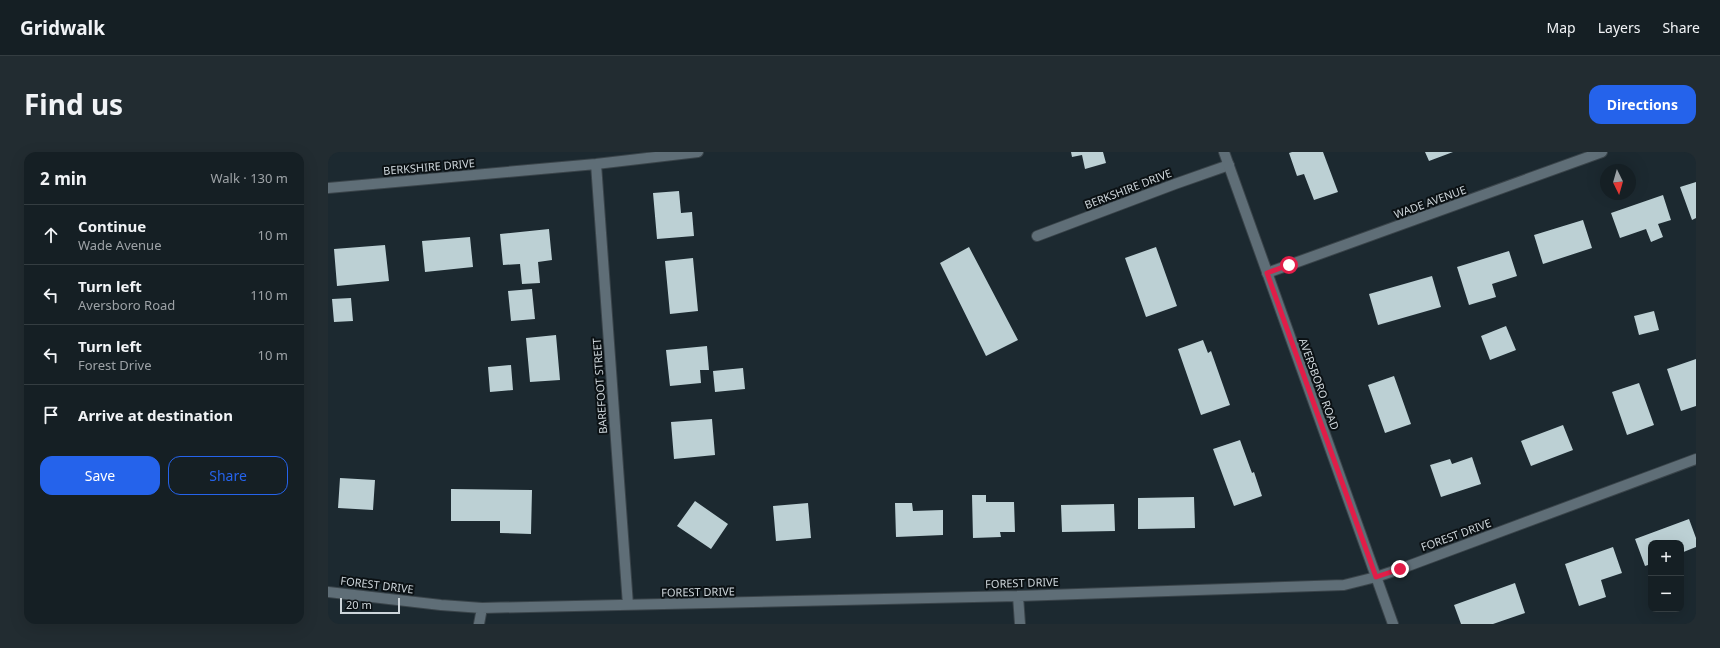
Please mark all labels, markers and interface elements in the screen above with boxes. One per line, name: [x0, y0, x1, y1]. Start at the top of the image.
text: Gridwalk: [20, 15, 105, 41]
text: Map: [1547, 18, 1576, 37]
text: Layers: [1598, 18, 1640, 37]
text: Share: [1662, 18, 1700, 37]
text: Find us: [24, 85, 123, 123]
button: Directions: [1589, 85, 1696, 124]
street label: BERKSHIRE DRIVE: [382, 155, 475, 178]
north arrow: [1600, 164, 1636, 200]
street label: BERKSHIRE DRIVE: [1082, 165, 1173, 212]
text: 2 min: [40, 167, 87, 190]
text: Walk · 130 m: [210, 169, 288, 187]
street label: WADE AVENUE: [1392, 182, 1468, 222]
text: Continue: [78, 216, 146, 236]
icon: ahead: [40, 224, 62, 246]
text: 10 m: [258, 226, 288, 244]
text: Wade Avenue: [78, 236, 161, 254]
route start: [1280, 256, 1298, 274]
text: Turn left: [78, 276, 142, 296]
icon: left: [40, 284, 62, 306]
text: 110 m: [250, 286, 288, 304]
text: Aversboro Road: [78, 296, 175, 314]
text: Turn left: [78, 336, 142, 356]
street label: AVERSBORO ROAD: [1296, 336, 1343, 432]
street label: BAREFOOT STREET: [589, 338, 610, 434]
icon: left: [40, 344, 62, 366]
text: 10 m: [258, 346, 288, 364]
text: Forest Drive: [78, 356, 152, 374]
icon: arrive: [40, 404, 62, 426]
text: Arrive at destination: [78, 405, 233, 425]
button: Save: [40, 456, 160, 495]
button: Share: [168, 456, 288, 495]
street label: FOREST DRIVE: [1419, 515, 1493, 554]
map controls: [1648, 540, 1684, 612]
button: +: [1648, 540, 1684, 576]
route end: [1391, 560, 1409, 578]
street label: FOREST DRIVE: [340, 573, 414, 596]
street label: FOREST DRIVE: [985, 574, 1059, 591]
button: −: [1648, 576, 1684, 612]
street label: FOREST DRIVE: [661, 583, 735, 600]
scale bar: [340, 596, 400, 615]
text: 20 m: [346, 597, 372, 612]

